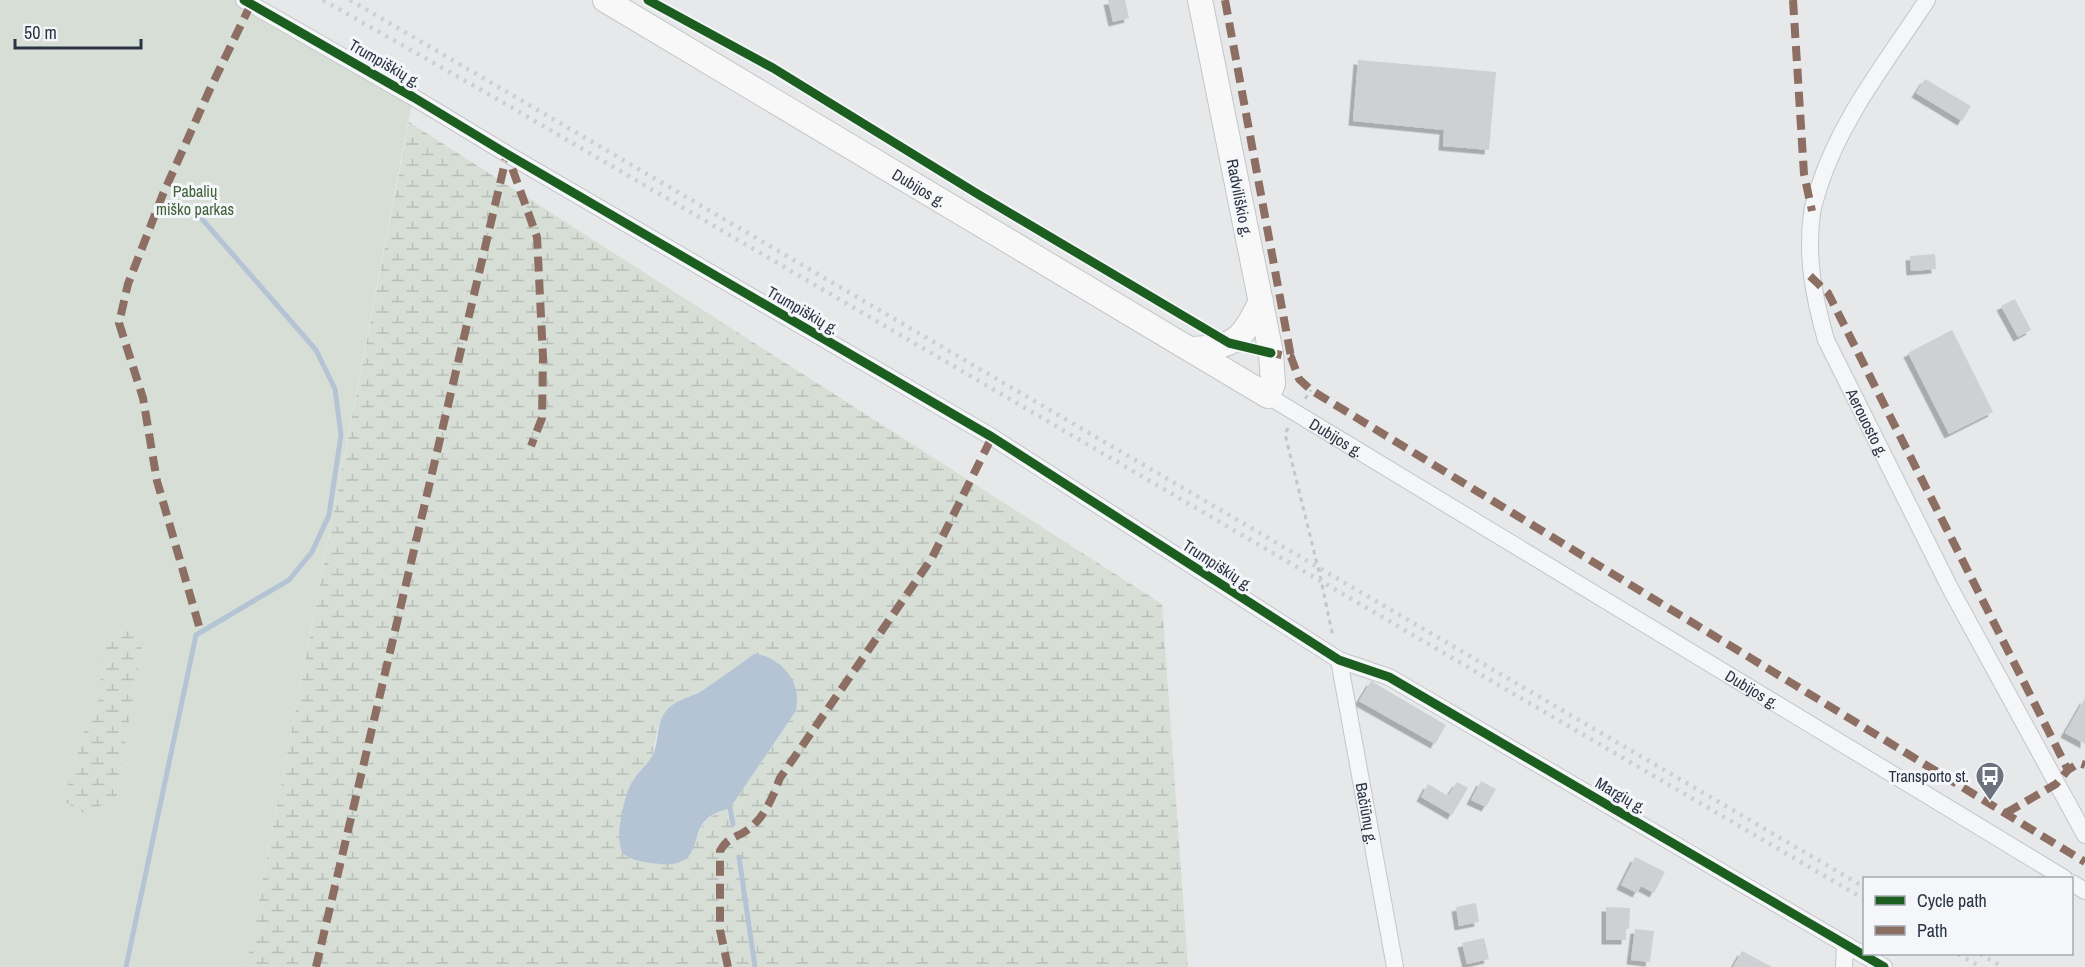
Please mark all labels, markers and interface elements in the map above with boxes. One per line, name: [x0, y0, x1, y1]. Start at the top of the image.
scale bar: [15, 12, 141, 50]
text: 50 m: [24, 20, 57, 45]
street label: Trumpiškių g.: [345, 34, 425, 92]
street label: Radviliškio g.: [1222, 157, 1258, 239]
street label: Dubijos g.: [888, 163, 950, 212]
park label: Pabalių miško parkas: [156, 180, 234, 220]
street label: Trumpiškių g.: [763, 281, 843, 339]
street label: Aerouosto g.: [1840, 384, 1894, 461]
street label: Dubijos g.: [1305, 413, 1367, 462]
street label: Trumpiškių g.: [1179, 534, 1257, 596]
street label: Dubijos g.: [1721, 664, 1783, 714]
bus stop icon: Transporto st.: [1974, 760, 2006, 802]
place label: Transporto st.: [1889, 765, 1969, 787]
street label: Margių g.: [1591, 772, 1651, 818]
street label: Bačiūnų g.: [1351, 781, 1383, 846]
legend: [1863, 877, 2073, 955]
text: Cycle path: [1917, 888, 1987, 913]
text: Path: [1917, 918, 1947, 943]

